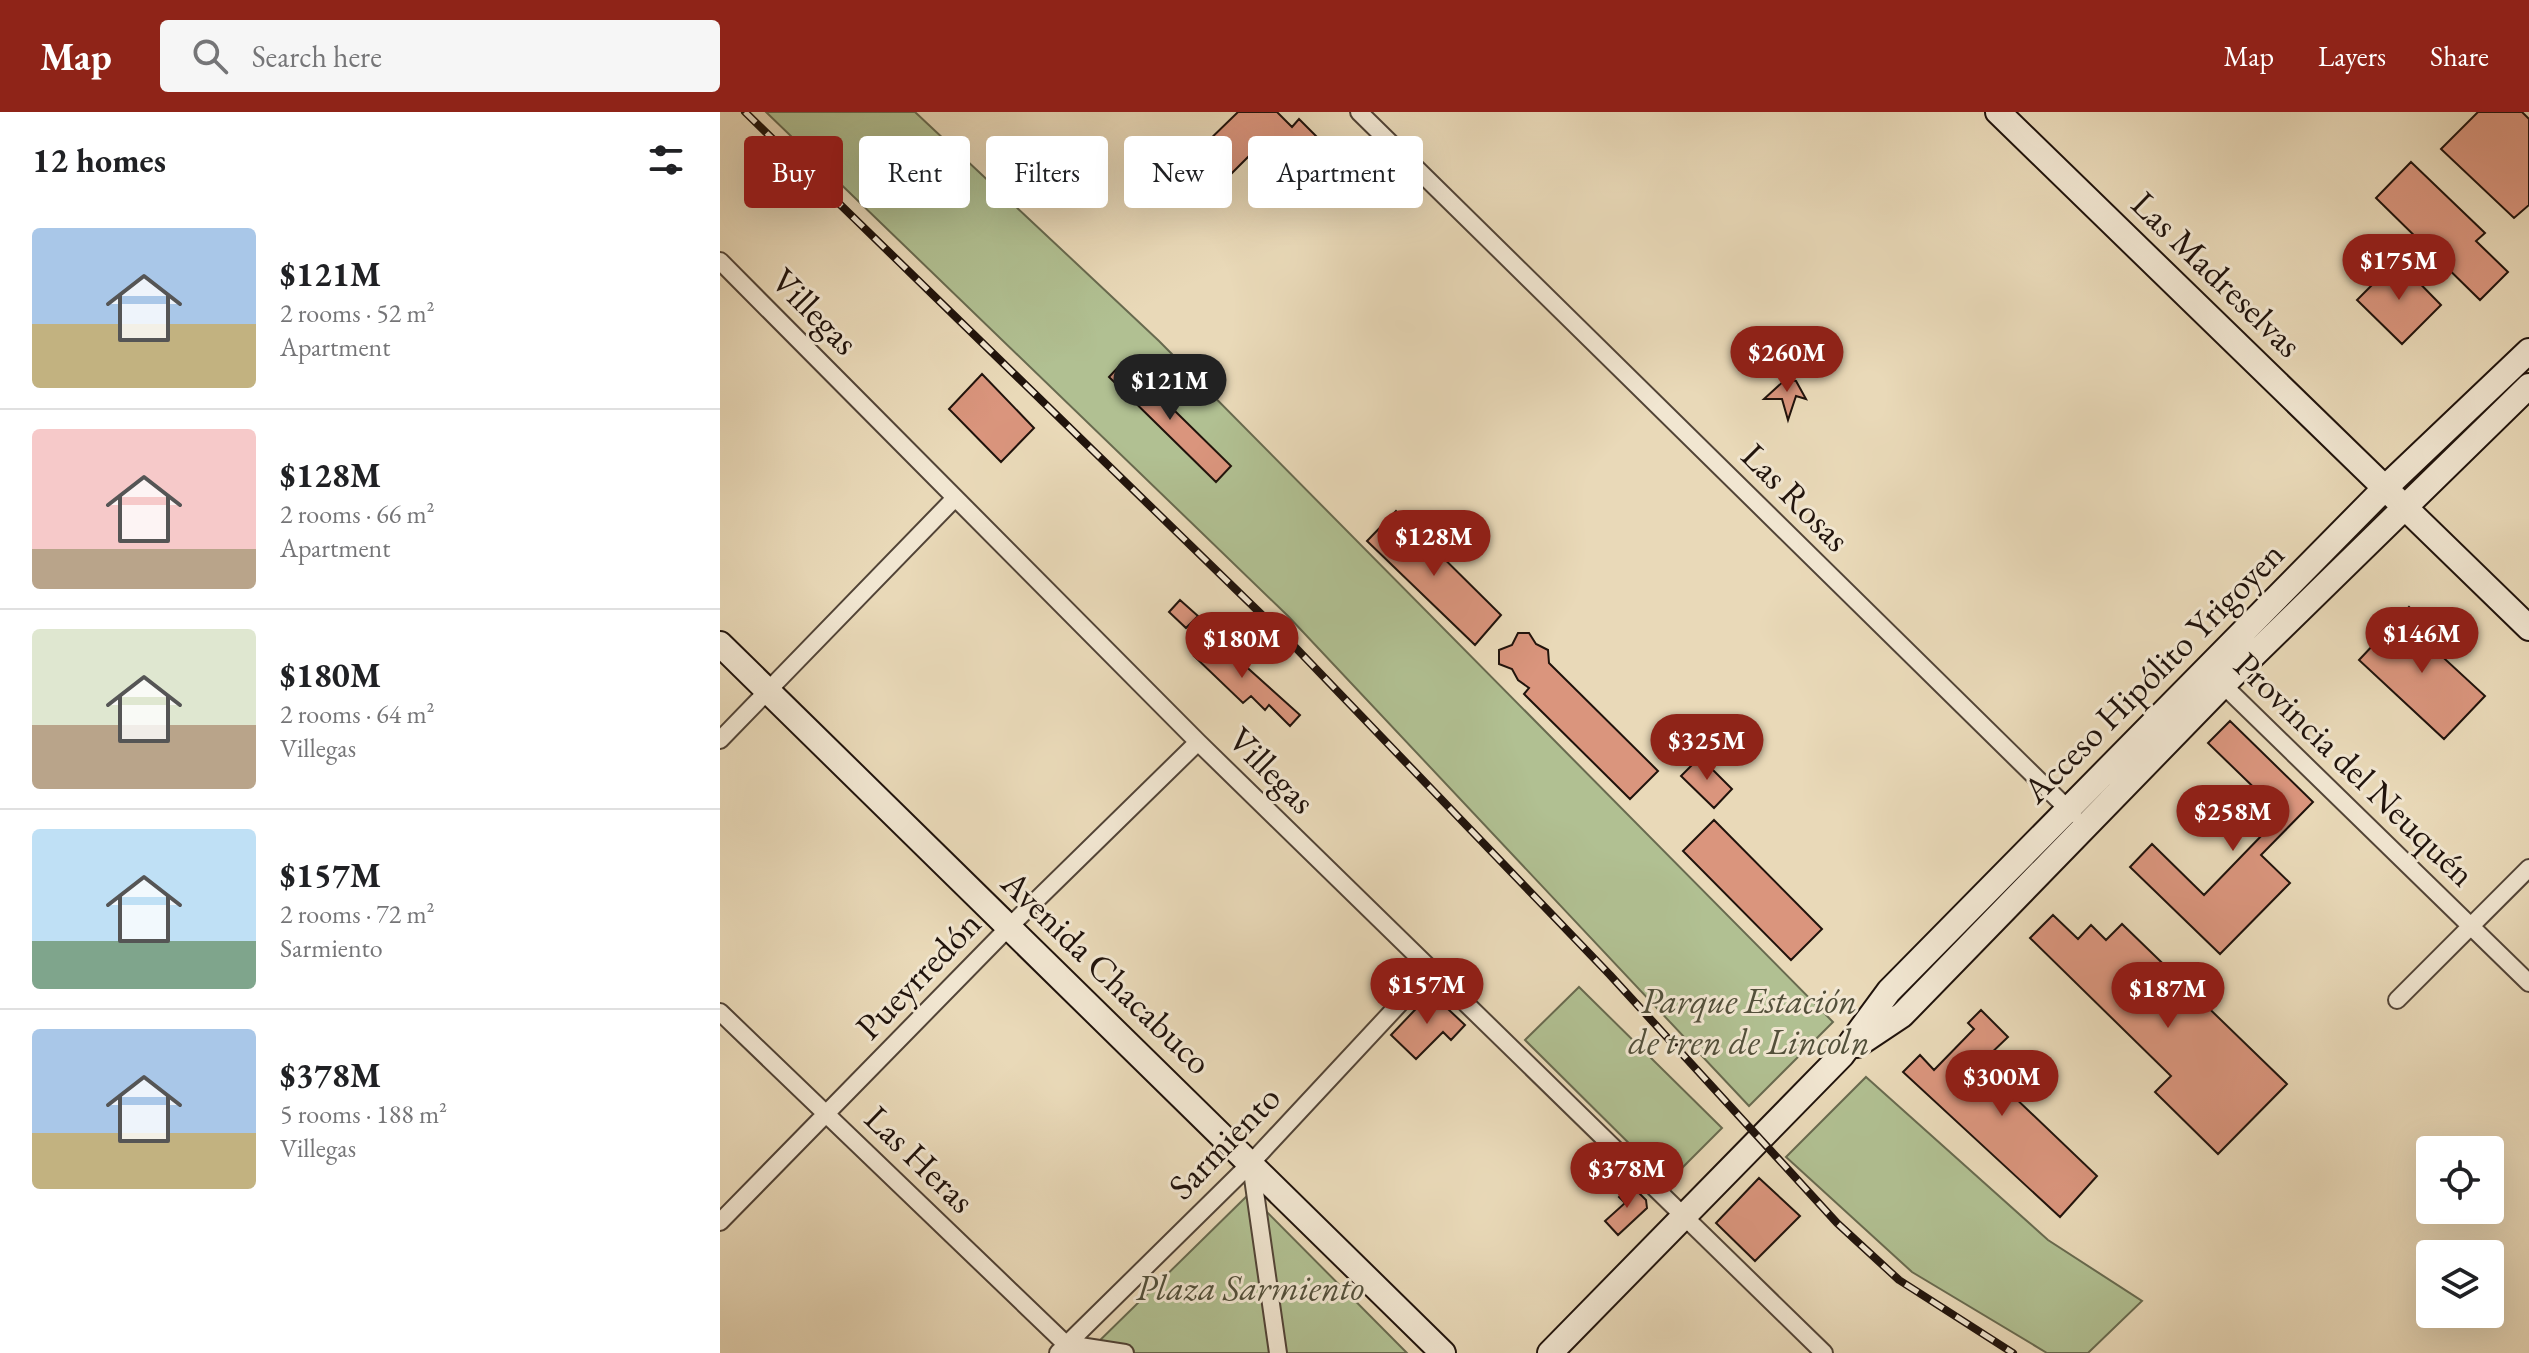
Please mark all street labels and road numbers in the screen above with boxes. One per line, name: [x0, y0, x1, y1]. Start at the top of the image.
street label: Las Madreselvas: [2122, 181, 2312, 367]
street label: Villegas: [761, 257, 869, 365]
street label: Las Rosas: [1732, 433, 1860, 561]
street label: Acceso Hipólito Yrigoyen: [2011, 531, 2294, 814]
street label: Provincia del Neuquén: [2224, 642, 2486, 896]
street label: Villegas: [1218, 716, 1326, 824]
street label: Avenida Chacabuco: [991, 859, 1222, 1084]
street label: Pueyrredón: [845, 901, 991, 1049]
street label: Sarmiento: [1158, 1075, 1290, 1209]
street label: Las Heras: [855, 1095, 985, 1223]

